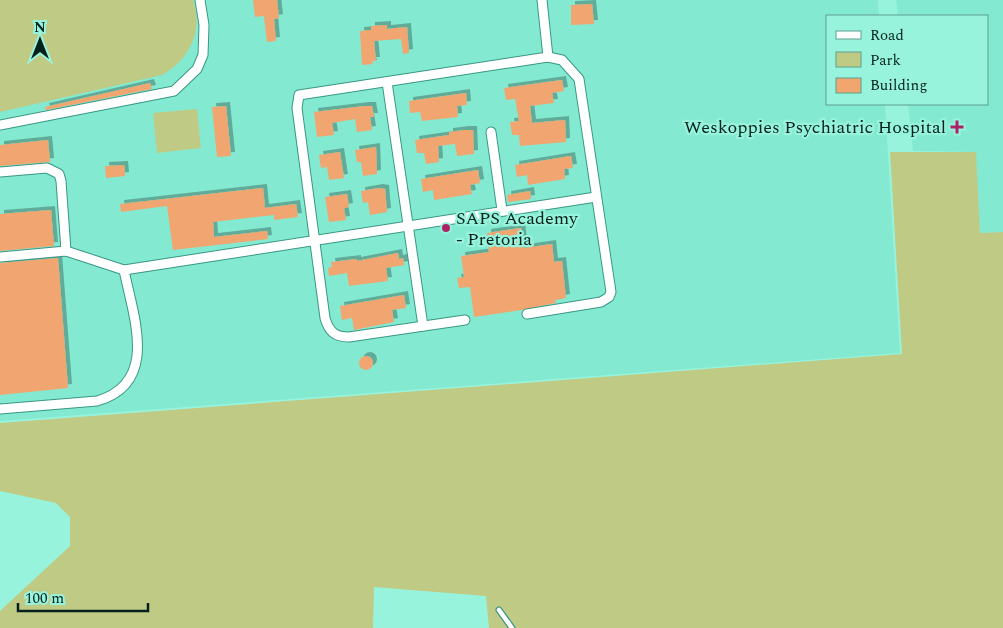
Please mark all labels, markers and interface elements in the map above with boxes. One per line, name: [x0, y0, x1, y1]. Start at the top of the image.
north arrow: [15, 15, 65, 65]
legend: [826, 15, 988, 105]
text: N: [34, 17, 46, 38]
text: Road: [870, 24, 904, 47]
text: Park: [870, 49, 901, 72]
text: Building: [870, 74, 927, 97]
place label: Weskoppies Psychiatric Hospital: [684, 114, 946, 141]
marker: Weskoppies Psychiatric Hospital: [950, 120, 964, 134]
place label: SAPS Academy - Pretoria: [456, 205, 579, 253]
marker: SAPS Academy - Pretoria: [440, 222, 452, 234]
scale bar: [18, 580, 148, 612]
text: 100 m: [25, 587, 64, 610]

